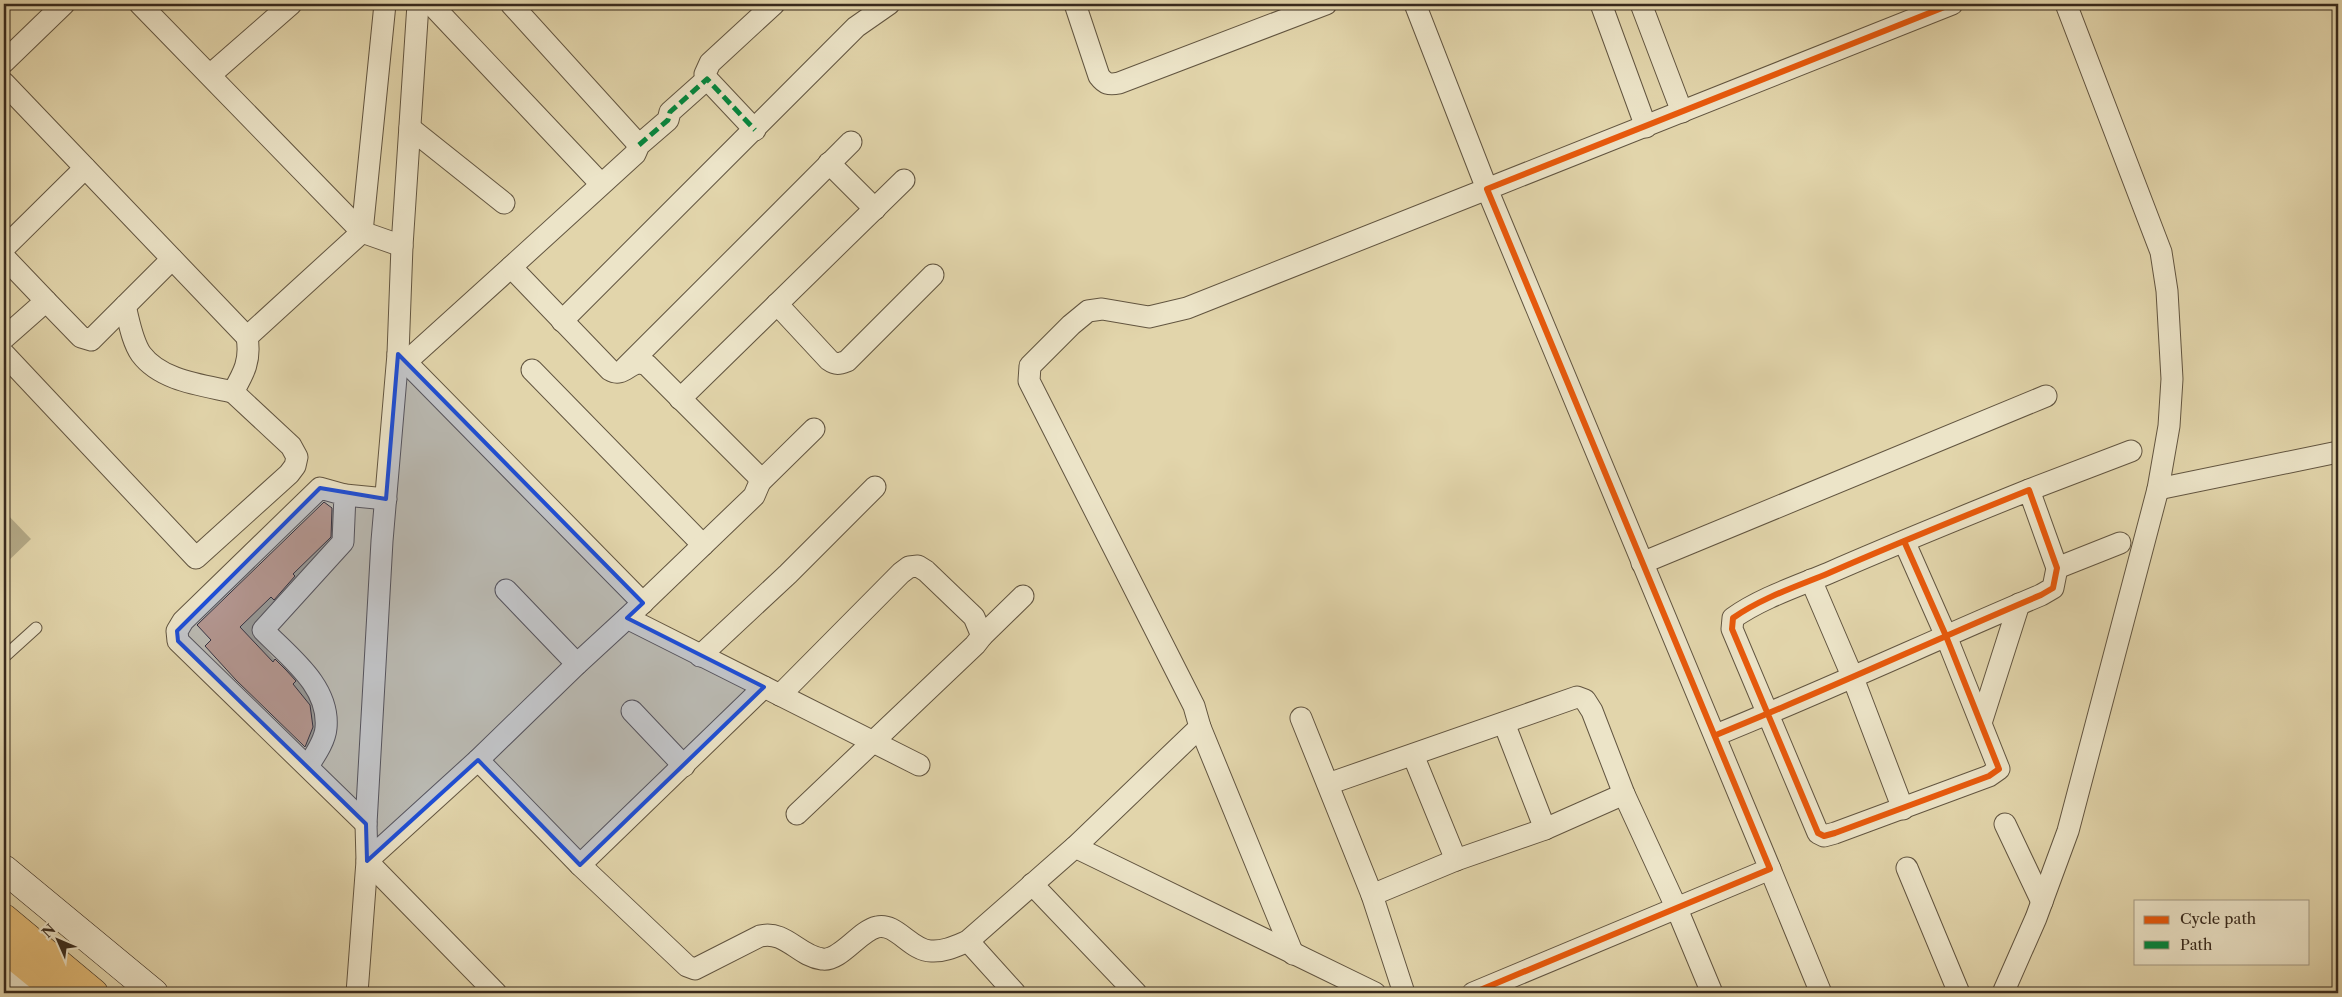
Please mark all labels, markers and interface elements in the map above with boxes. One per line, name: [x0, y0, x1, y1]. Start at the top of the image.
legend: [2134, 900, 2310, 964]
text: Cycle path: [2180, 909, 2257, 928]
north arrow: [32, 914, 82, 964]
text: N: [38, 920, 59, 941]
text: Path: [2180, 935, 2213, 954]

